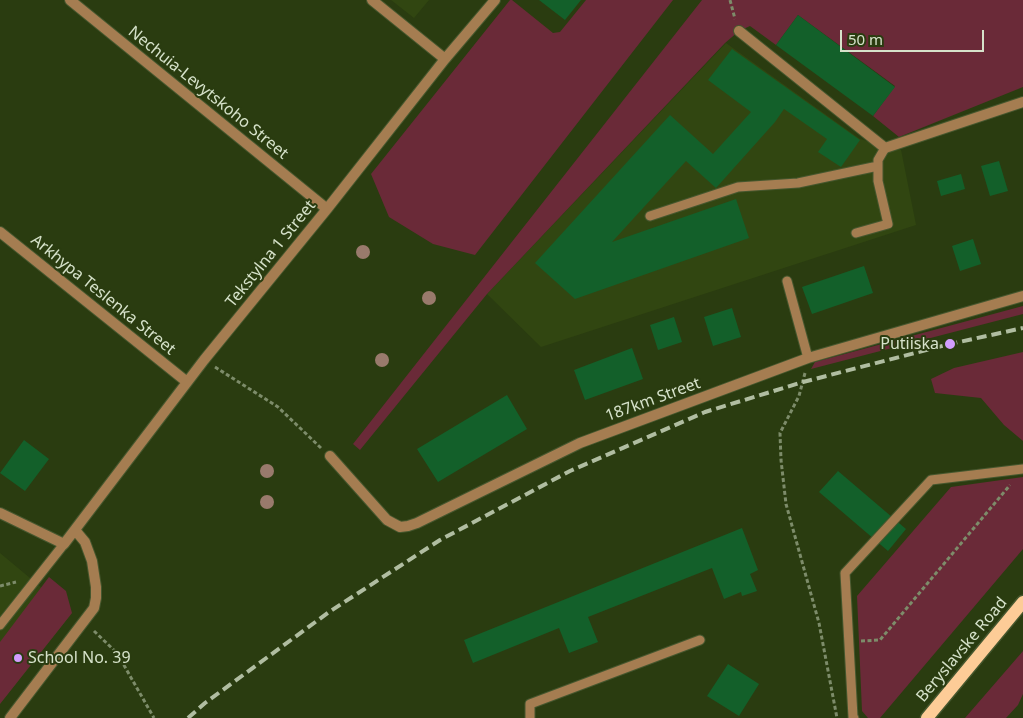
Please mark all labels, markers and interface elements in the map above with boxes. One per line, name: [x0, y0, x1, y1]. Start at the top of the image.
scale bar: [843, 20, 987, 52]
street label: Nechuia-Levytskoho Street: [124, 23, 292, 163]
text: 50 m: [848, 29, 883, 49]
street label: Tekstylna 1 Street: [222, 197, 320, 311]
street label: Arkhypa Teslenka Street: [27, 231, 179, 359]
place label: Putiiska: [880, 334, 939, 354]
marker: Putiiska: [943, 337, 957, 351]
street label: 187km Street: [603, 374, 703, 426]
street label: Beryslavske Road: [913, 594, 1011, 706]
place label: School No. 39: [28, 648, 131, 668]
marker: School No. 39: [12, 652, 24, 664]

